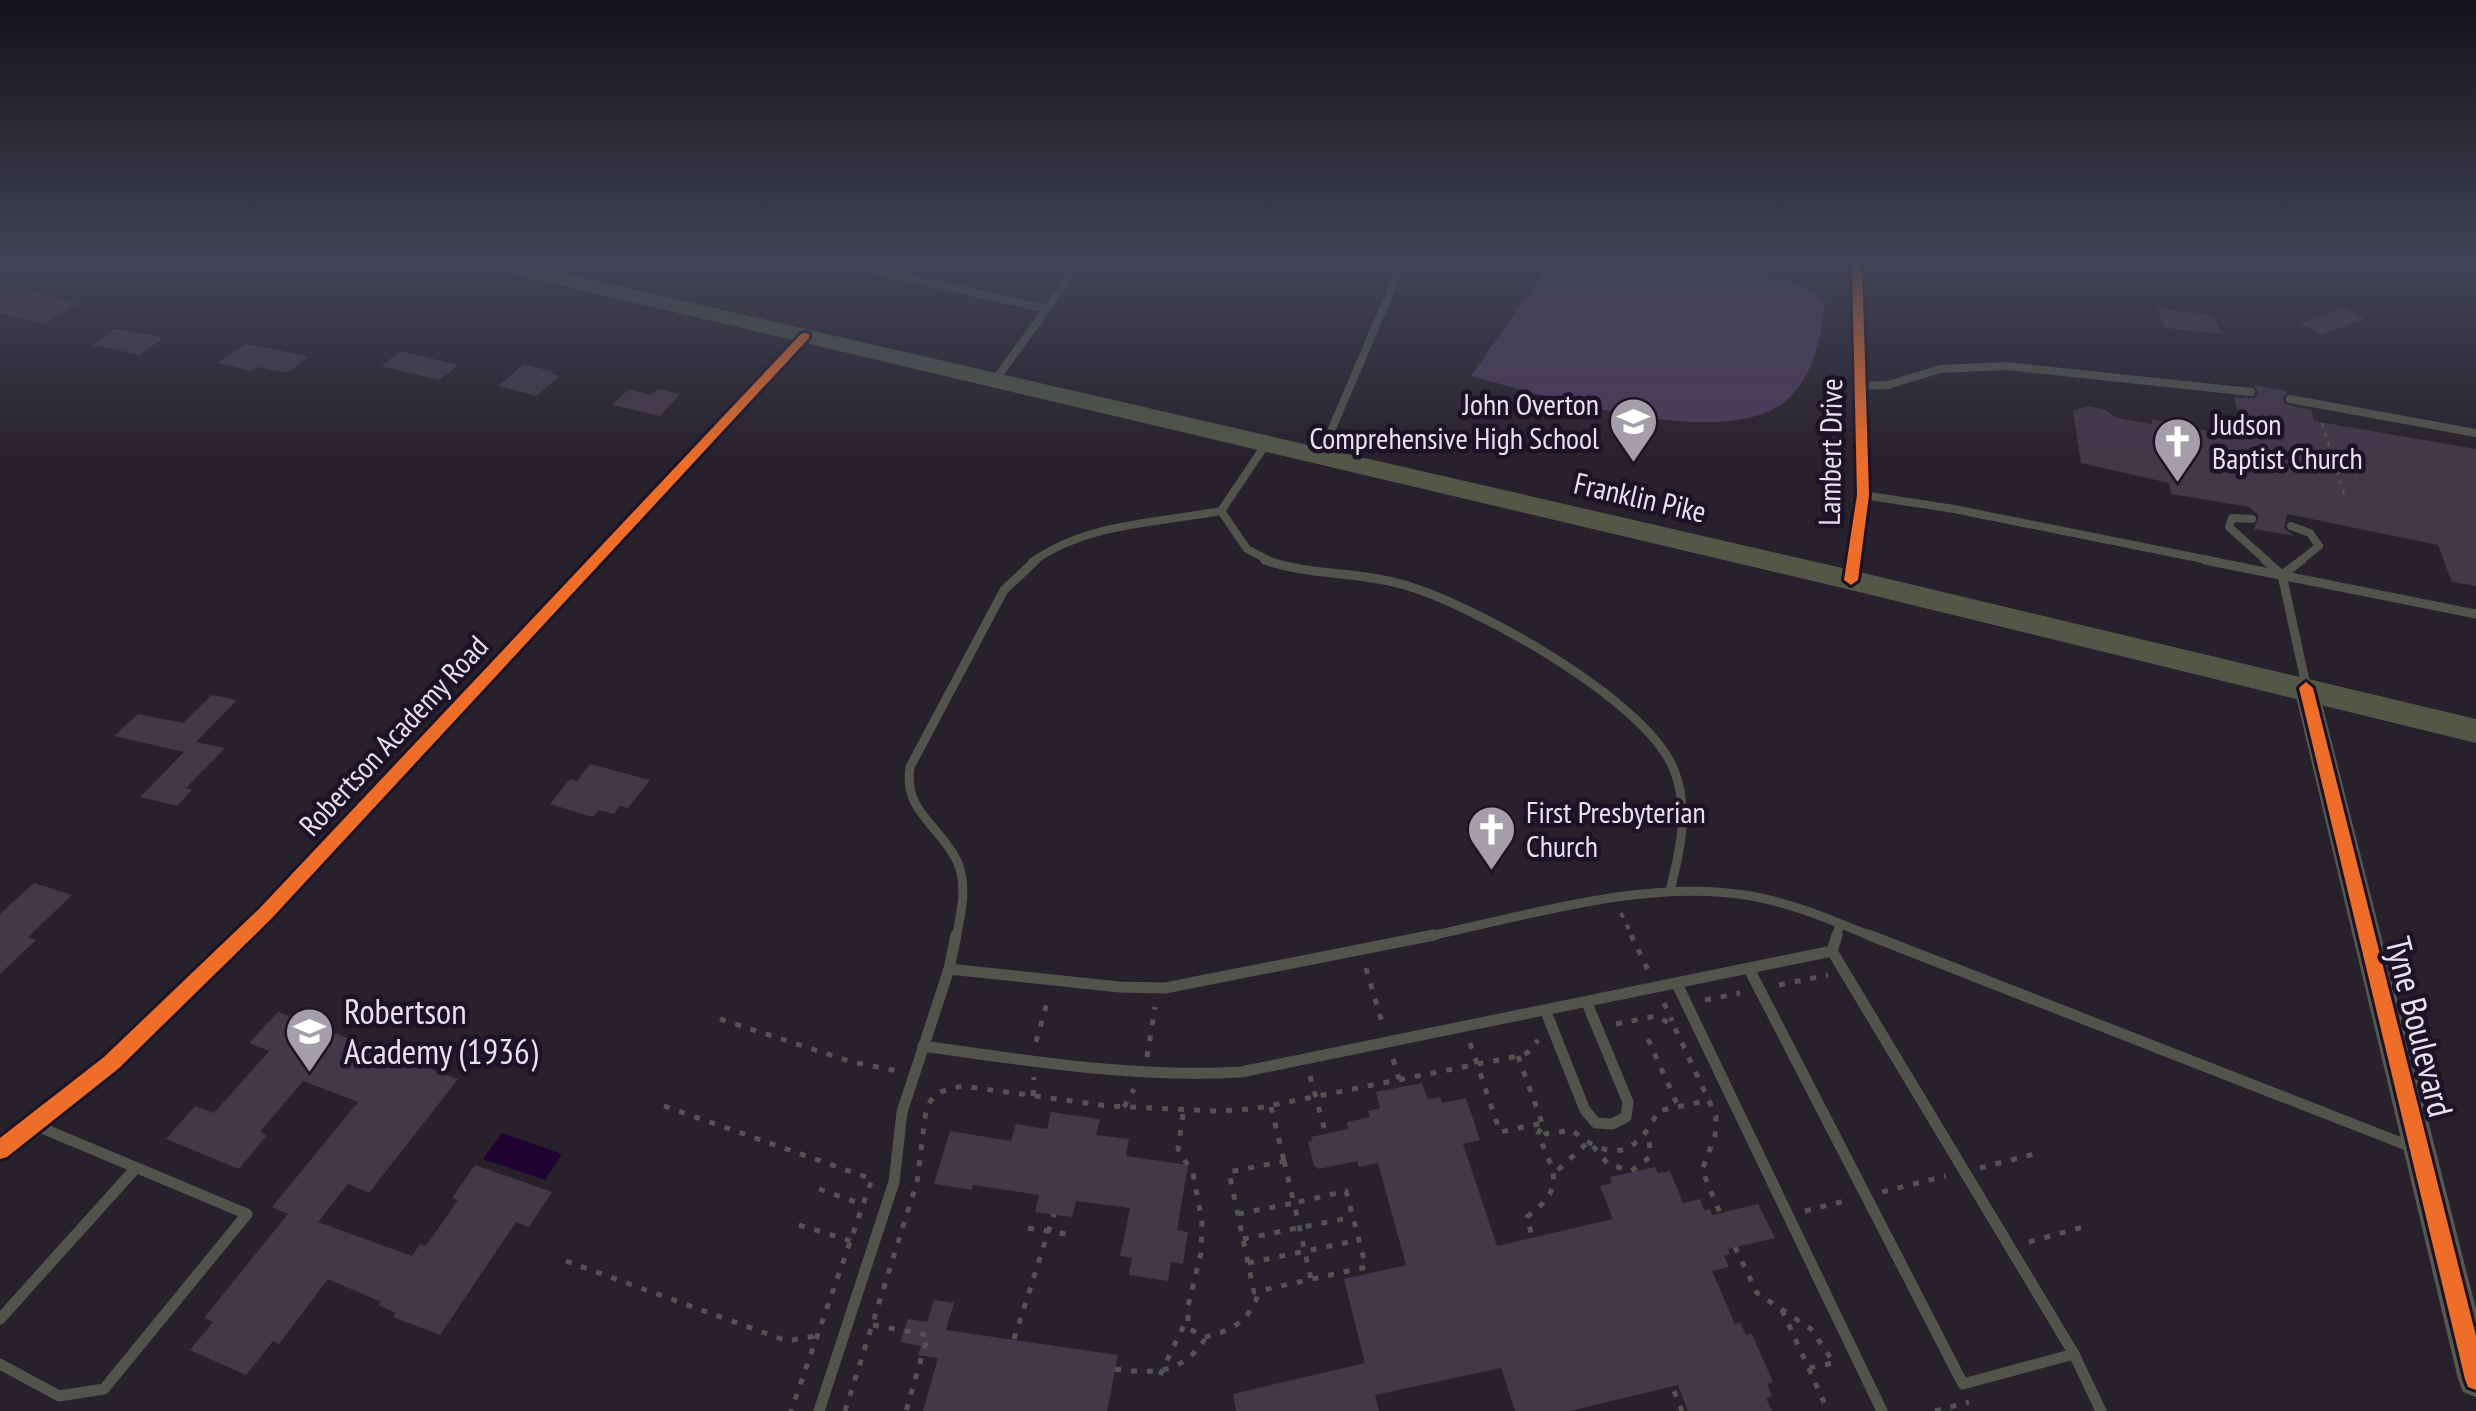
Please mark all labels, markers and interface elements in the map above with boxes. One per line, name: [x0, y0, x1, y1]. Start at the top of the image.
street label: Lambert Drive: [1809, 378, 1850, 526]
place label: John Overton Comprehensive High School: [1309, 384, 1599, 457]
school or university icon: John Overton Comprehensive High School: [1608, 396, 1660, 464]
place label: Judson Baptist Church: [2211, 404, 2363, 477]
church icon: Judson Baptist Church: [2151, 416, 2203, 484]
street label: Franklin Pike: [1571, 462, 1710, 531]
street label: Robertson Academy Road: [290, 627, 496, 843]
place label: First Presbyterian Church: [1526, 792, 1706, 865]
church icon: First Presbyterian Church: [1465, 804, 1517, 872]
street label: Tyne Boulevard: [2375, 932, 2464, 1121]
place label: Robertson Academy (1936): [344, 988, 539, 1074]
school or university icon: Robertson Academy (1936): [283, 1006, 335, 1074]

